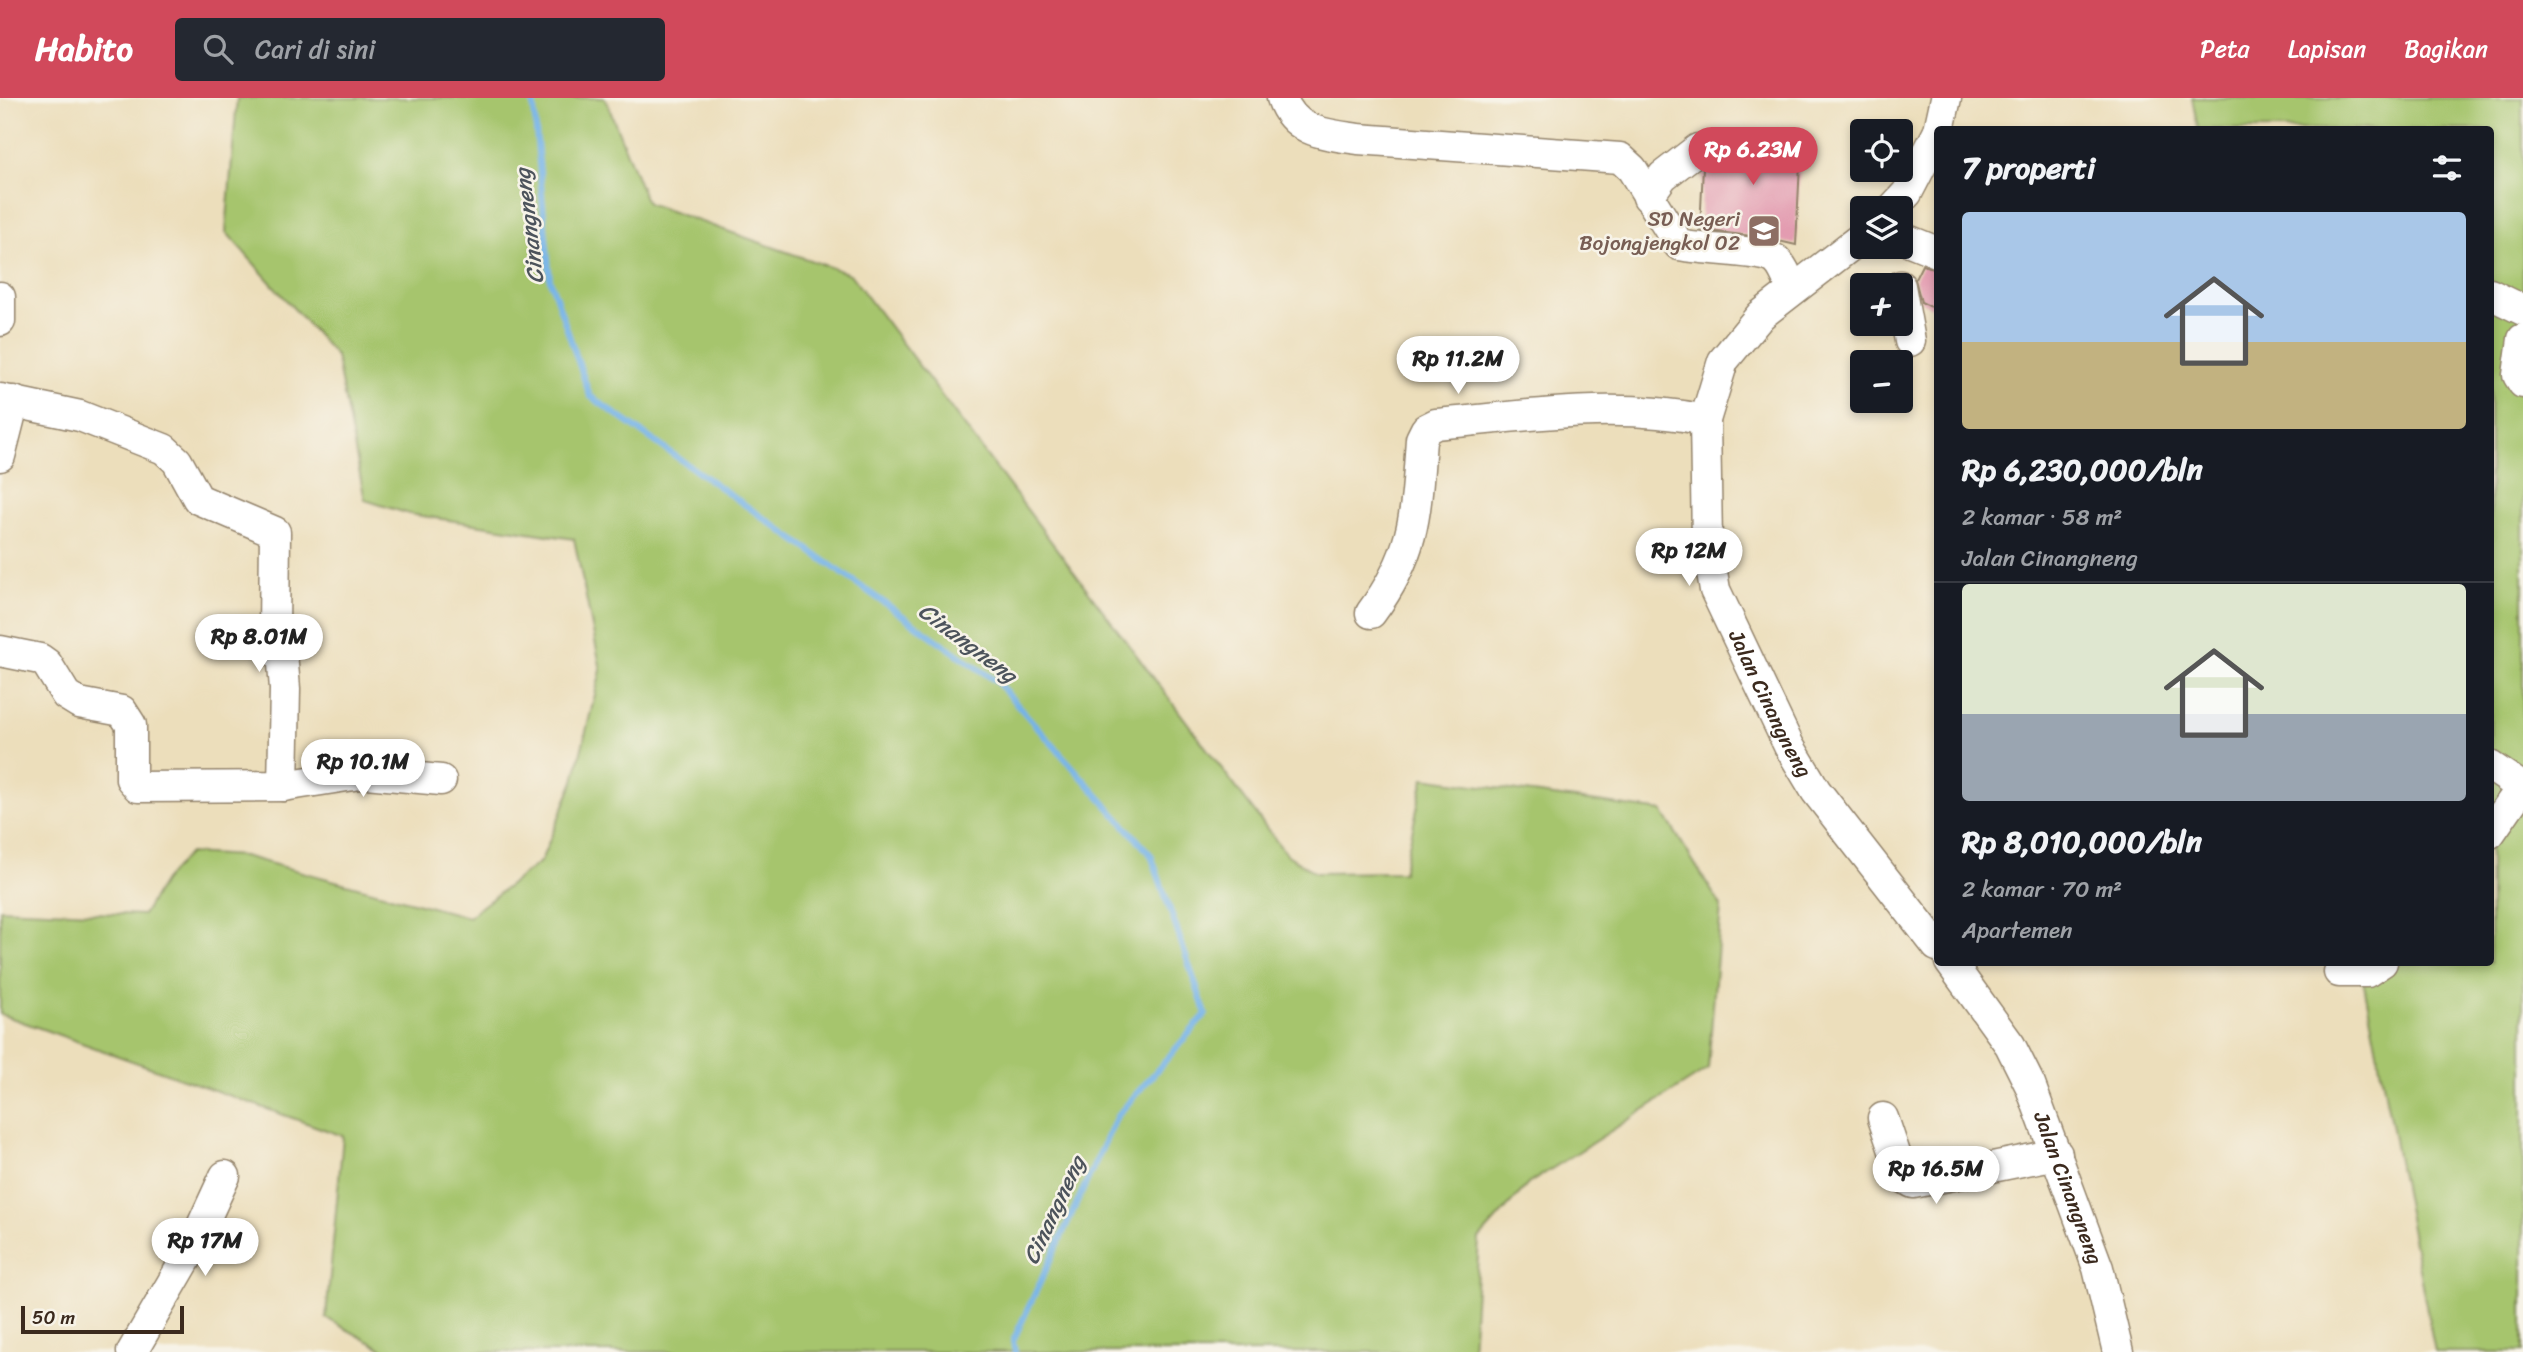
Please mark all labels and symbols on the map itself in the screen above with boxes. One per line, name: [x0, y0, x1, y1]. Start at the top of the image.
pin: Rp 6.23M: [1681, 127, 1825, 187]
water label: Cinangneng: [501, 163, 556, 286]
place label: SD Negeri Bojongjengkol 02: [1579, 200, 1741, 262]
school or university icon: SD Negeri Bojongjengkol 02: [1745, 212, 1783, 250]
pin: Rp 11.2M: [1386, 336, 1530, 396]
pin: Rp 12M: [1632, 528, 1746, 588]
water label: Cinangneng: [909, 592, 1029, 696]
pin: Rp 8.01M: [187, 614, 331, 674]
street label: Jalan Cinangneng: [1717, 623, 1823, 785]
pin: Rp 10.1M: [291, 740, 435, 799]
street label: Jalan Cinangneng: [2022, 1105, 2114, 1270]
pin: Rp 16.5M: [1864, 1146, 2008, 1206]
water label: Cinangneng: [1011, 1147, 1098, 1271]
pin: Rp 17M: [148, 1218, 262, 1278]
scale bar: [21, 1303, 184, 1335]

